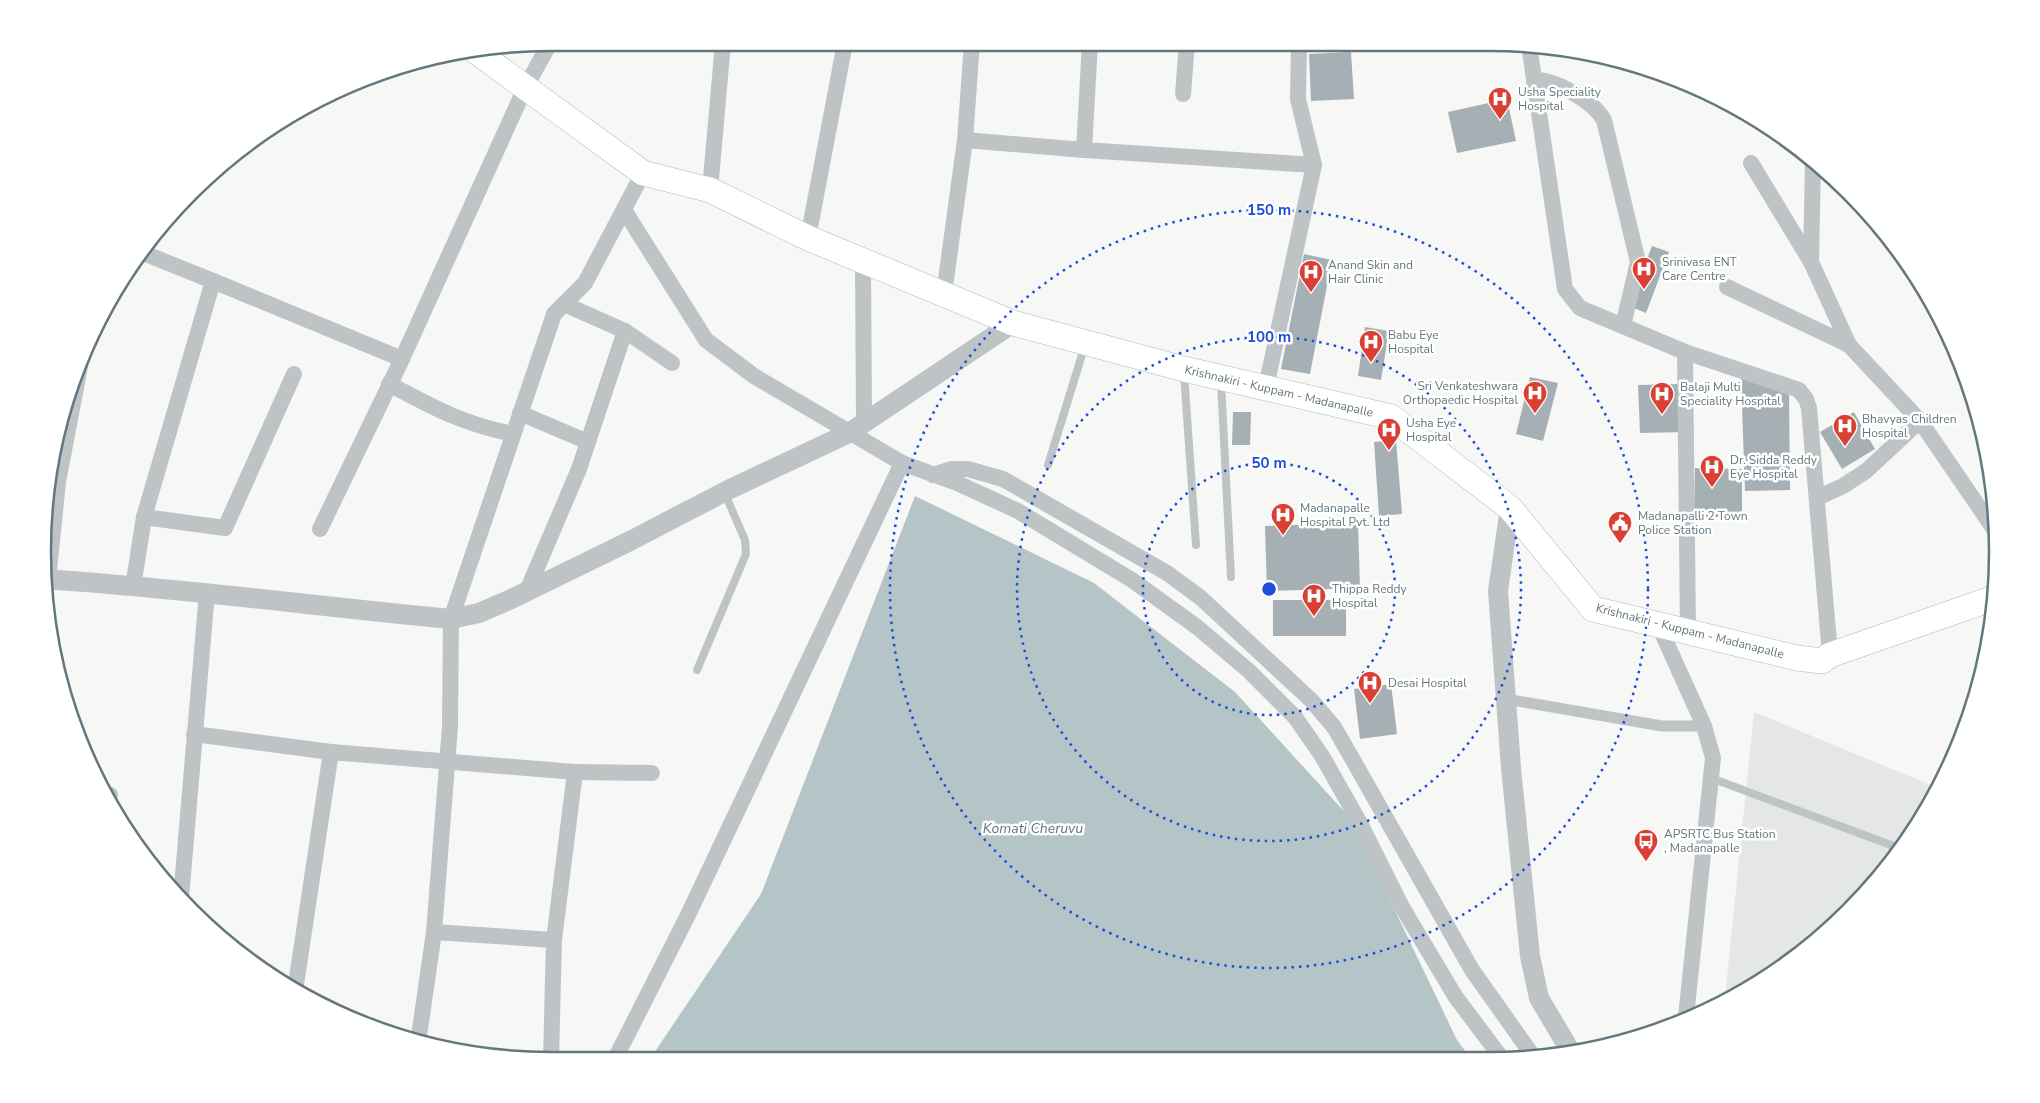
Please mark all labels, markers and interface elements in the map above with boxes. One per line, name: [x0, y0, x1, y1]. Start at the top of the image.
place label: Usha Speciality Hospital: [1518, 84, 1602, 114]
hospital icon: Usha Speciality Hospital: [1487, 86, 1513, 120]
text: 150 m: [1247, 200, 1291, 220]
place label: Srinivasa ENT Care Centre: [1662, 254, 1738, 284]
hospital icon: Srinivasa ENT Care Centre: [1631, 256, 1657, 290]
place label: Anand Skin and Hair Clinic: [1328, 257, 1413, 287]
hospital icon: Anand Skin and Hair Clinic: [1298, 259, 1324, 293]
text: 100 m: [1247, 327, 1291, 347]
place label: Babu Eye Hospital: [1388, 327, 1439, 357]
hospital icon: Babu Eye Hospital: [1358, 329, 1384, 363]
street label: Krishnakiri - Kuppam - Madanapalle: [1183, 361, 1375, 421]
place label: Sri Venkateshwara Orthopaedic Hospital: [1403, 378, 1518, 408]
place label: Balaji Multi Speciality Hospital: [1680, 379, 1781, 409]
hospital icon: Sri Venkateshwara Orthopaedic Hospital: [1522, 380, 1548, 414]
hospital icon: Balaji Multi Speciality Hospital: [1649, 381, 1675, 415]
place label: Bhavyas Children Hospital: [1862, 411, 1956, 441]
hospital icon: Bhavyas Children Hospital: [1832, 413, 1858, 447]
place label: Usha Eye Hospital: [1406, 415, 1456, 445]
hospital icon: Usha Eye Hospital: [1376, 417, 1402, 451]
place label: Dr. Sidda Reddy Eye Hospital: [1730, 452, 1818, 482]
text: 50 m: [1251, 453, 1287, 473]
hospital icon: Dr. Sidda Reddy Eye Hospital: [1699, 454, 1725, 488]
place label: Madanapalle Hospital Pvt. Ltd: [1300, 500, 1390, 530]
hospital icon: Madanapalle Hospital Pvt. Ltd: [1270, 502, 1296, 536]
place label: Madanapalli 2 Town Police Station: [1638, 508, 1748, 538]
public building icon: Madanapalli 2 Town Police Station: [1607, 510, 1633, 544]
centre of rings: [1260, 580, 1278, 598]
place label: Thippa Reddy Hospital: [1332, 581, 1408, 611]
hospital icon: Thippa Reddy Hospital: [1301, 583, 1327, 617]
street label: Krishnakiri - Kuppam - Madanapalle: [1594, 600, 1786, 662]
hospital icon: Desai Hospital: [1357, 670, 1383, 704]
place label: Desai Hospital: [1388, 675, 1467, 691]
water label: Komati Cheruvu: [983, 819, 1083, 838]
place label: APSRTC Bus Station , Madanapalle: [1664, 826, 1775, 856]
bus stop icon: APSRTC Bus Station , Madanapalle: [1633, 828, 1659, 862]

